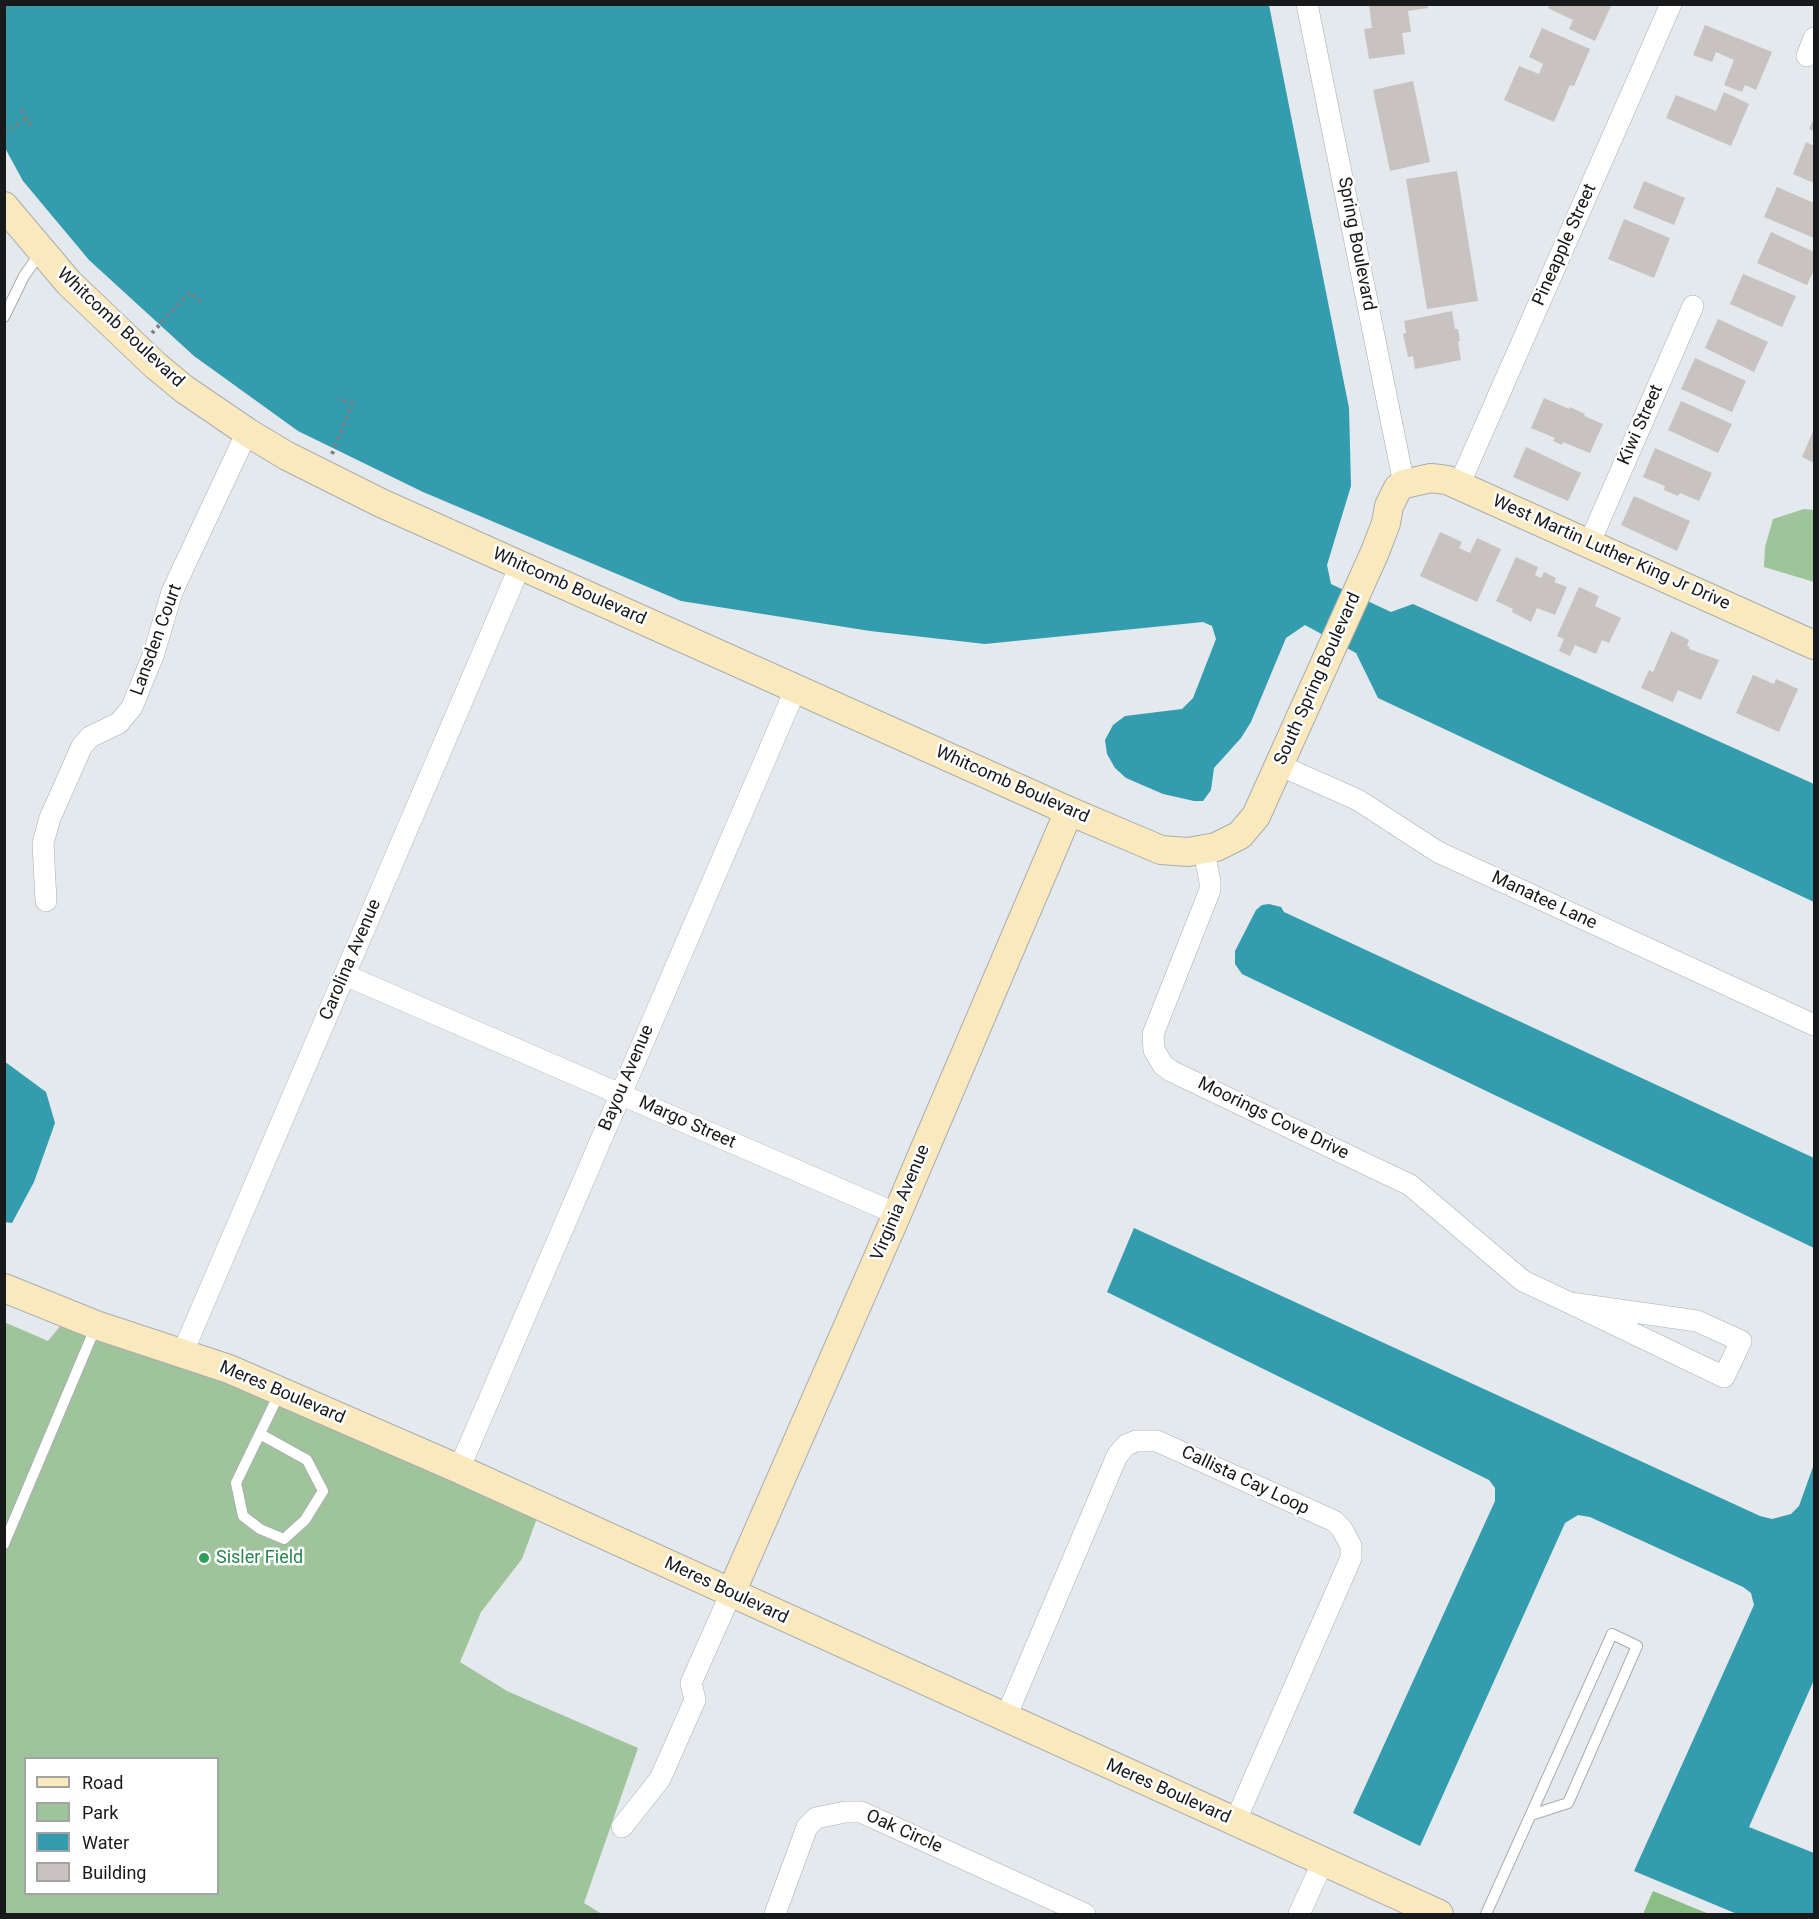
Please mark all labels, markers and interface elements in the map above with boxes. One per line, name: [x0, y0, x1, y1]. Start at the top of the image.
street label: Spring Boulevard: [1332, 175, 1380, 313]
street label: Pineapple Street: [1528, 181, 1602, 309]
street label: Whitcomb Boulevard: [52, 264, 188, 392]
street label: Kiwi Street: [1614, 382, 1668, 468]
street label: West Martin Luther King Jr Drive: [1489, 491, 1733, 615]
street label: Whitcomb Boulevard: [489, 543, 649, 631]
street label: Lansden Court: [127, 581, 187, 699]
street label: South Spring Boulevard: [1270, 589, 1366, 769]
street label: Whitcomb Boulevard: [932, 741, 1092, 829]
street label: Manatee Lane: [1488, 867, 1600, 935]
street label: Carolina Avenue: [316, 896, 386, 1024]
street label: Bayou Avenue: [595, 1022, 659, 1134]
street label: Moorings Cove Drive: [1194, 1073, 1352, 1165]
street label: Margo Street: [635, 1092, 739, 1154]
street label: Virginia Avenue: [867, 1142, 935, 1264]
street label: Meres Boulevard: [216, 1357, 348, 1429]
street label: Callista Cay Loop: [1178, 1442, 1312, 1520]
place label: Sisler Field: [216, 1547, 303, 1569]
marker: Sisler Field: [197, 1551, 211, 1565]
street label: Meres Boulevard: [661, 1553, 791, 1629]
street label: Meres Boulevard: [1102, 1755, 1234, 1829]
legend: [24, 1757, 219, 1895]
text: Road: [82, 1772, 123, 1793]
text: Park: [82, 1802, 118, 1823]
street label: Oak Circle: [863, 1806, 945, 1858]
text: Water: [82, 1832, 129, 1853]
text: Building: [82, 1862, 146, 1883]

